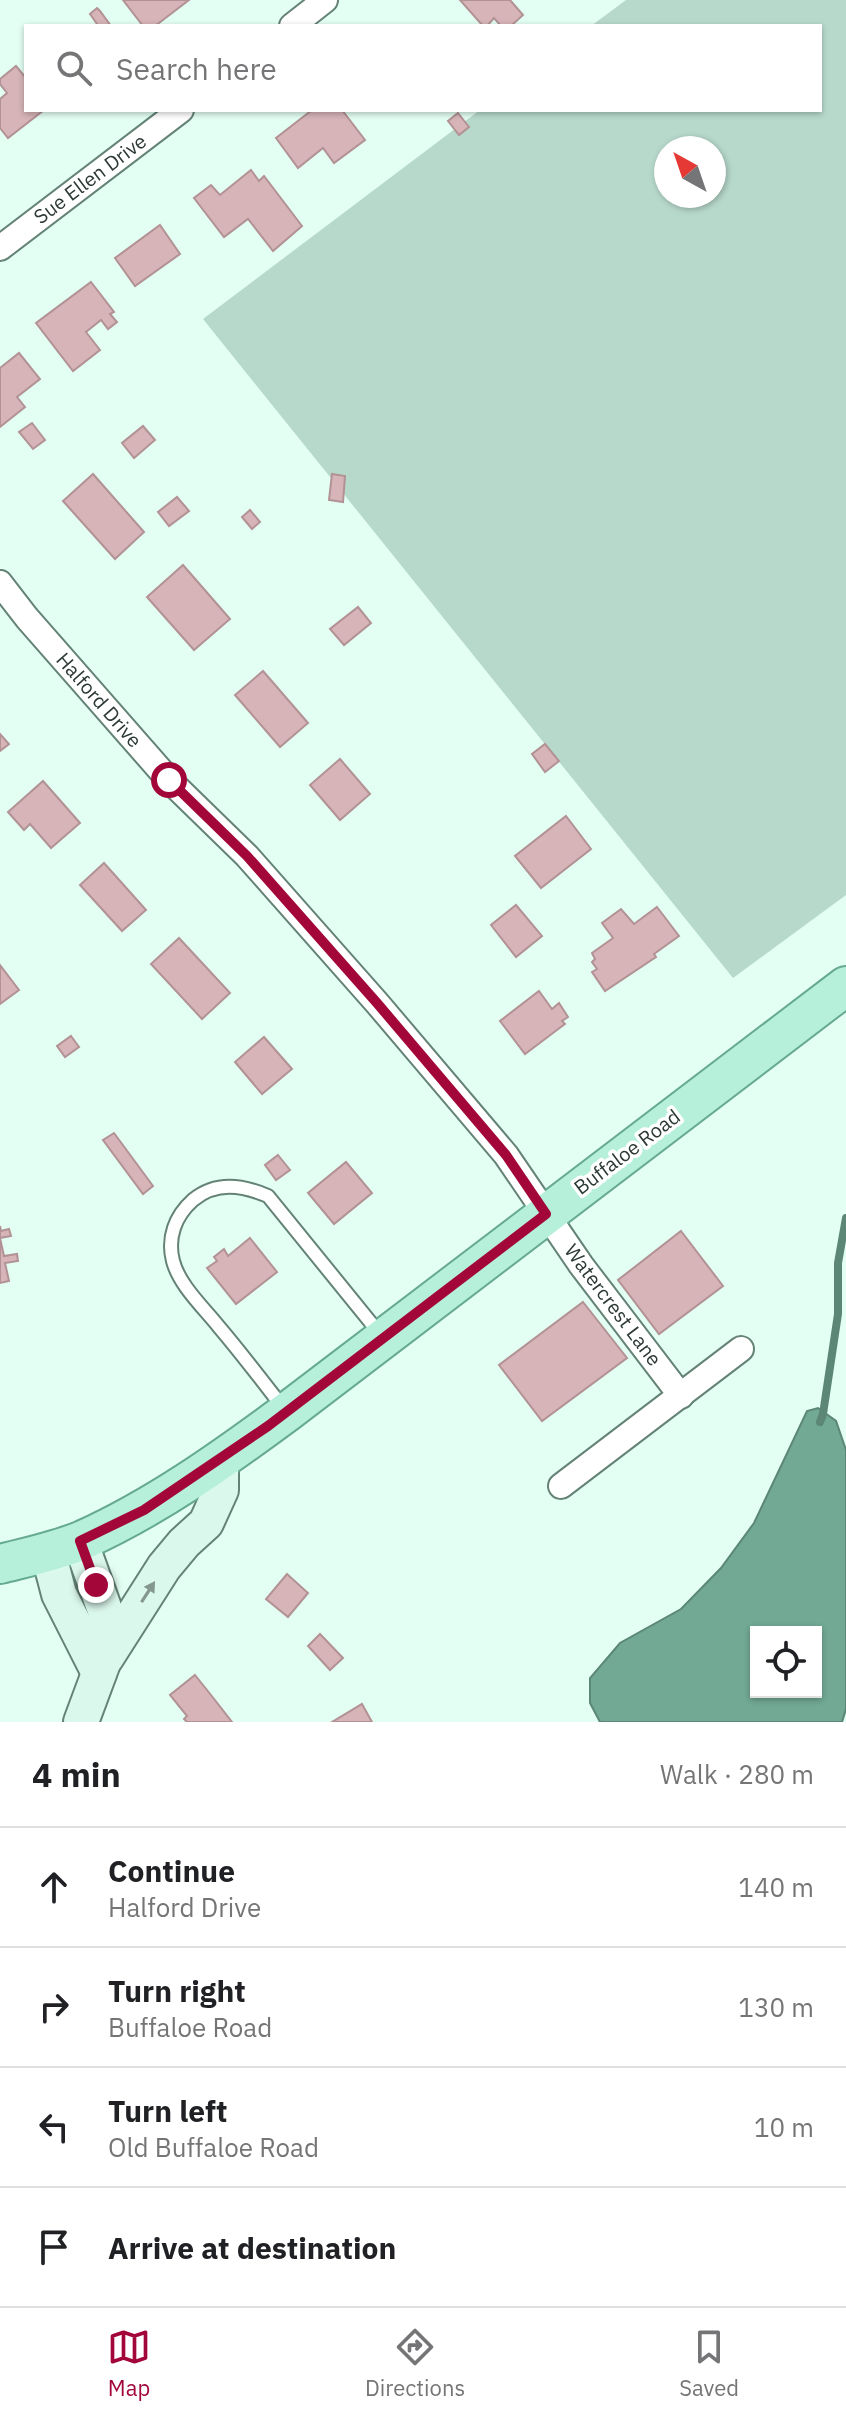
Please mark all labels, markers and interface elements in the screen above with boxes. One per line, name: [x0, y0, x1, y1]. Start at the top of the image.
search box: [24, 24, 822, 112]
icon: search: [52, 46, 96, 90]
text: Search here: [116, 49, 277, 88]
street label: Sue Ellen Drive: [28, 127, 152, 230]
north arrow: [654, 136, 726, 208]
street label: Halford Drive: [51, 646, 148, 753]
route start: [151, 762, 187, 798]
street label: Buffaloe Road: [568, 1103, 685, 1200]
street label: Watercrest Lane: [559, 1238, 668, 1371]
route end: [78, 1567, 114, 1603]
one-way arrow: [140, 1582, 155, 1603]
map controls: [750, 1626, 822, 1698]
button: locate: [750, 1626, 822, 1698]
text: 4 min: [32, 1752, 121, 1796]
text: Walk · 280 m: [660, 1757, 814, 1791]
text: Continue: [108, 1851, 235, 1890]
icon: ahead: [32, 1865, 76, 1909]
text: 140 m: [738, 1870, 814, 1904]
text: Halford Drive: [108, 1890, 261, 1924]
text: Turn right: [108, 1971, 246, 2010]
icon: right: [32, 1985, 76, 2029]
text: 130 m: [738, 1990, 814, 2024]
text: Buffaloe Road: [108, 2010, 272, 2044]
text: Turn left: [108, 2091, 227, 2130]
icon: left: [32, 2105, 76, 2149]
text: 10 m: [754, 2110, 814, 2144]
text: Old Buffaloe Road: [108, 2130, 319, 2164]
icon: arrive: [32, 2225, 76, 2269]
text: Arrive at destination: [108, 2228, 396, 2267]
tab: Map: [107, 2325, 151, 2402]
tab: Directions: [365, 2325, 465, 2402]
tab: Saved: [679, 2325, 739, 2402]

